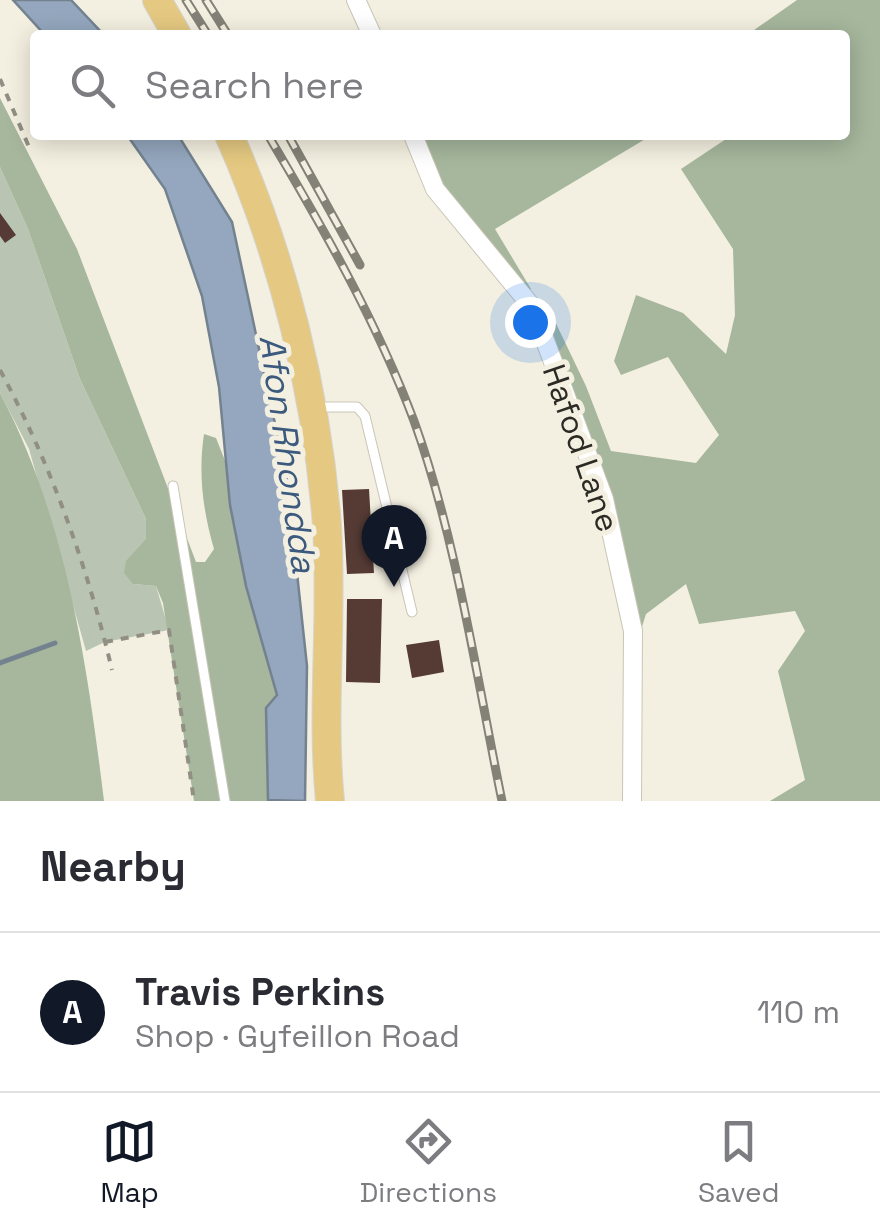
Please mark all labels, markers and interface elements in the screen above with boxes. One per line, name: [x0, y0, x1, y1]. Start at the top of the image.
search box: [30, 30, 850, 140]
icon: search: [65, 58, 120, 113]
text: Search here: [145, 61, 364, 109]
your location: [505, 297, 556, 348]
water label: Afon Rhondda: [250, 332, 327, 577]
street label: Hafod Lane: [534, 359, 628, 537]
pin: A: [362, 504, 426, 587]
text: Nearby: [40, 840, 186, 893]
text: Travis Perkins: [135, 968, 385, 1016]
text: A: [62, 992, 83, 1032]
text: 110 m: [757, 992, 840, 1032]
text: Shop · Gyfeillon Road: [135, 1016, 460, 1056]
tab: Map: [100, 1114, 159, 1210]
tab: Directions: [360, 1114, 497, 1210]
tab: Saved: [698, 1114, 780, 1210]

